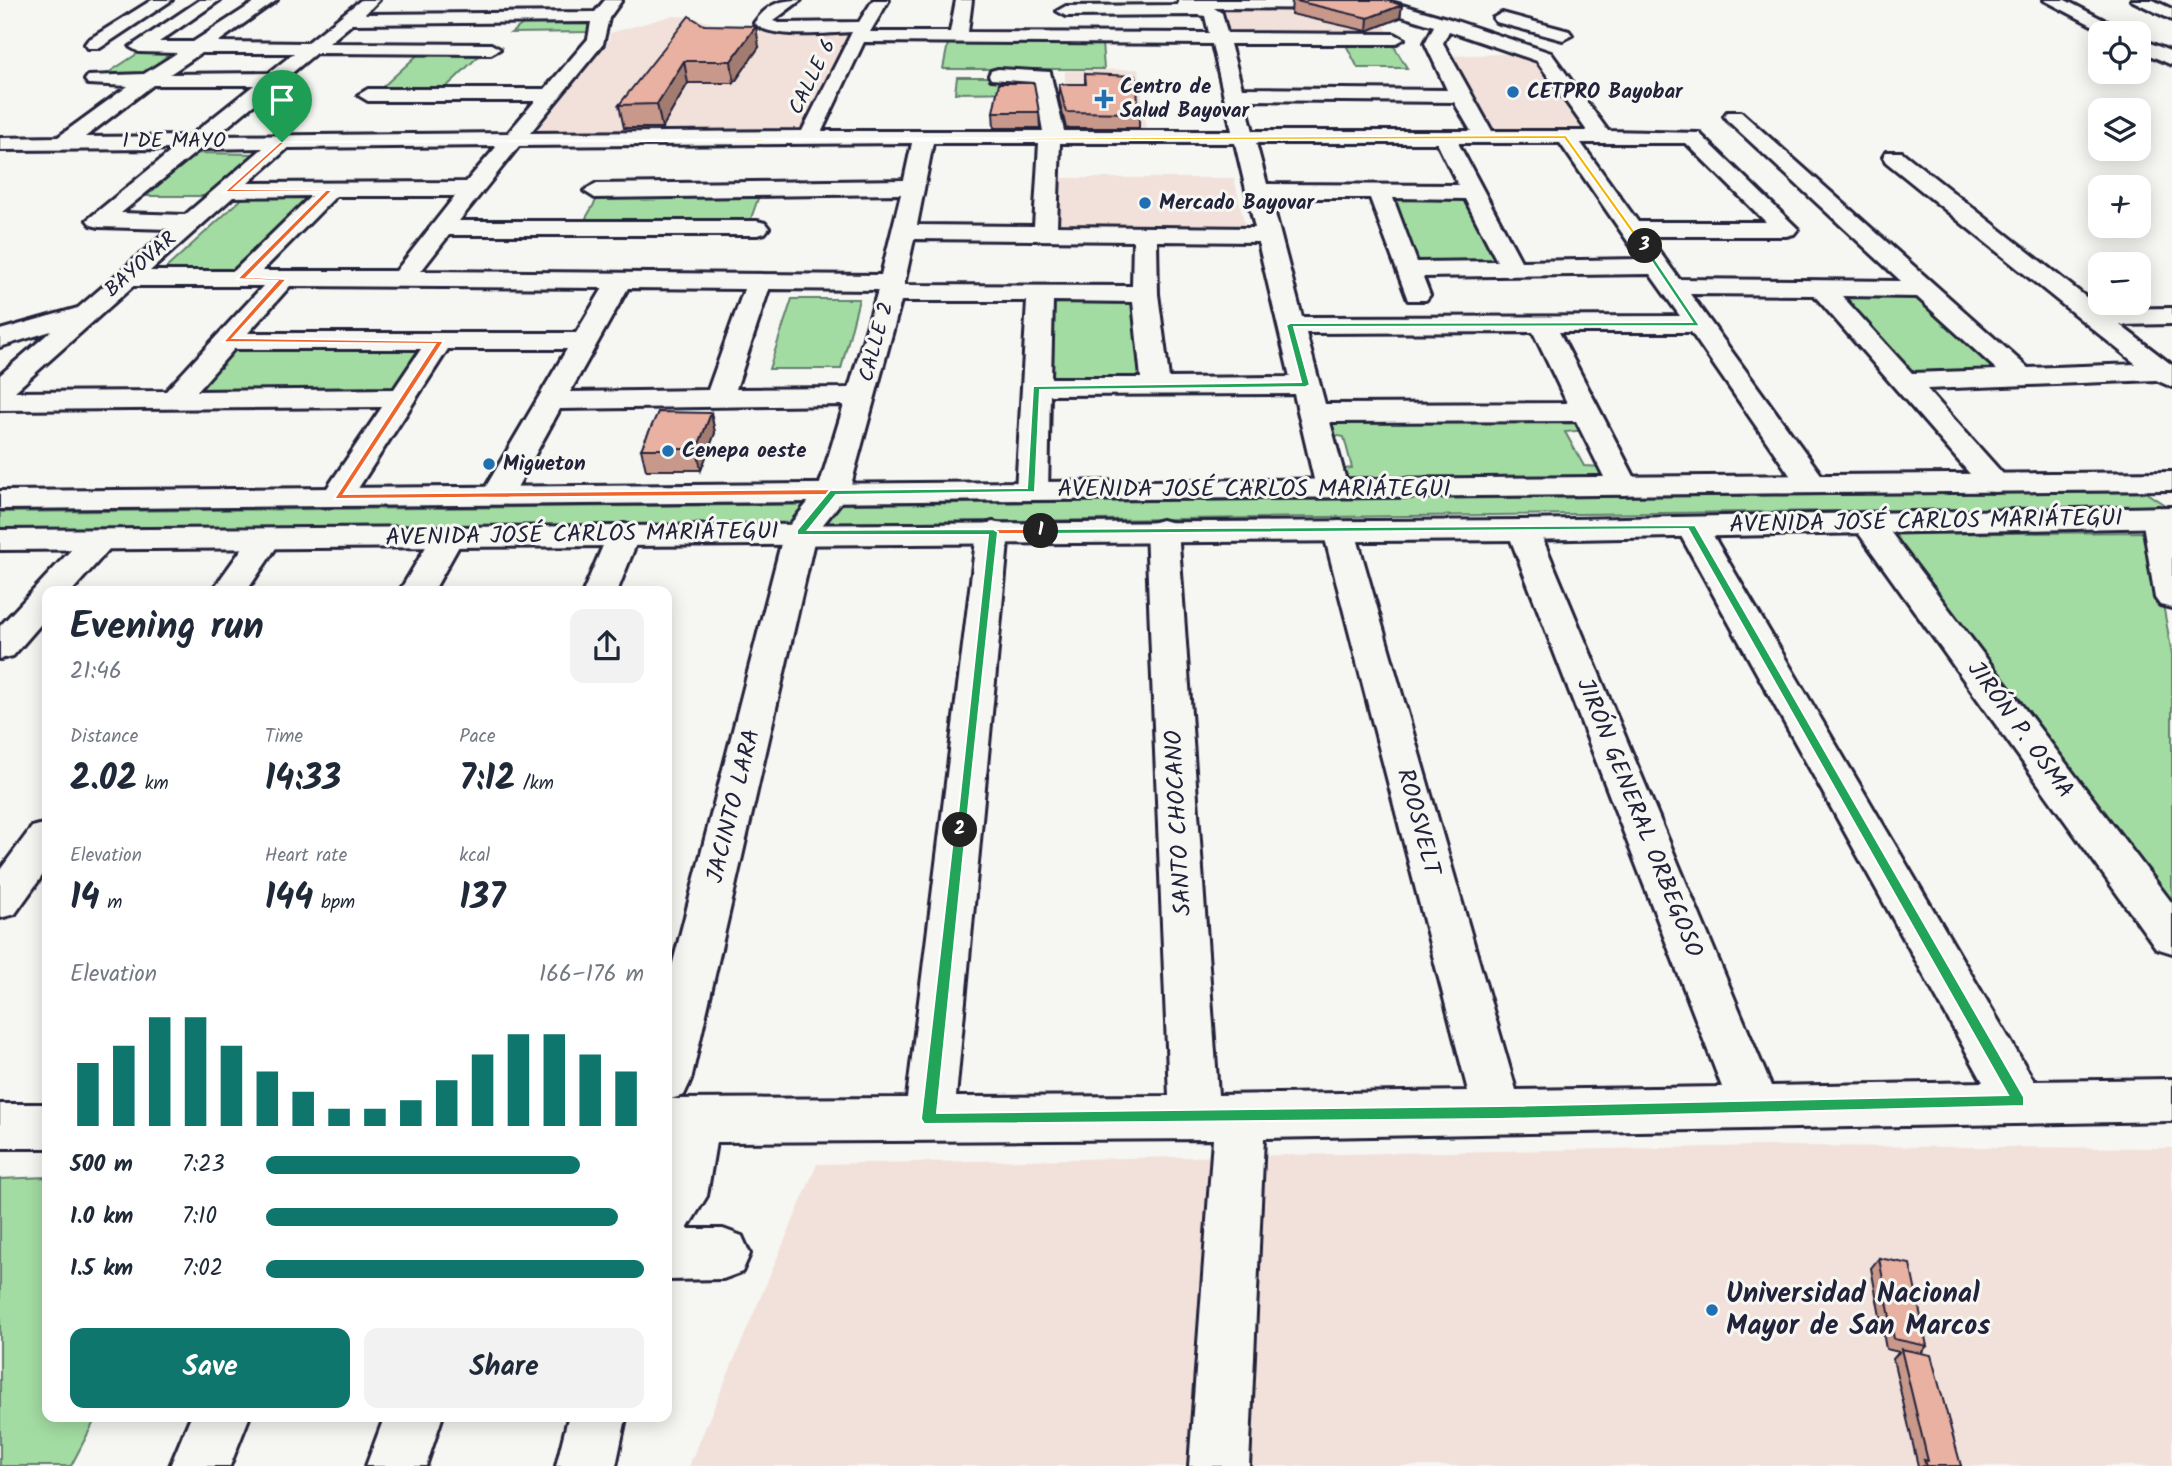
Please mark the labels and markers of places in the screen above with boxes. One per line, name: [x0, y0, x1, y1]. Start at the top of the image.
pin: [252, 70, 312, 142]
place label: Centro de Salud Bayovar: [1120, 71, 1250, 128]
place label: CETPRO Bayobar: [1527, 76, 1684, 109]
marker: CETPRO Bayobar: [1505, 84, 1521, 100]
marker: Centro de Salud Bayovar: [1094, 89, 1114, 109]
place label: Mercado Bayovar: [1159, 187, 1316, 220]
marker: Mercado Bayovar: [1137, 195, 1153, 211]
pin: 3: [1628, 229, 1662, 264]
place label: Cenepa oeste: [682, 435, 807, 468]
marker: Cenepa oeste: [660, 443, 676, 459]
place label: Migueton: [503, 448, 586, 481]
marker: Migueton: [481, 456, 497, 472]
pin: 1: [1024, 514, 1058, 548]
pin: 2: [942, 812, 978, 848]
place label: Universidad Nacional Mayor de San Marcos: [1726, 1272, 1990, 1349]
marker: Universidad Nacional Mayor de San Marcos: [1704, 1302, 1720, 1318]

